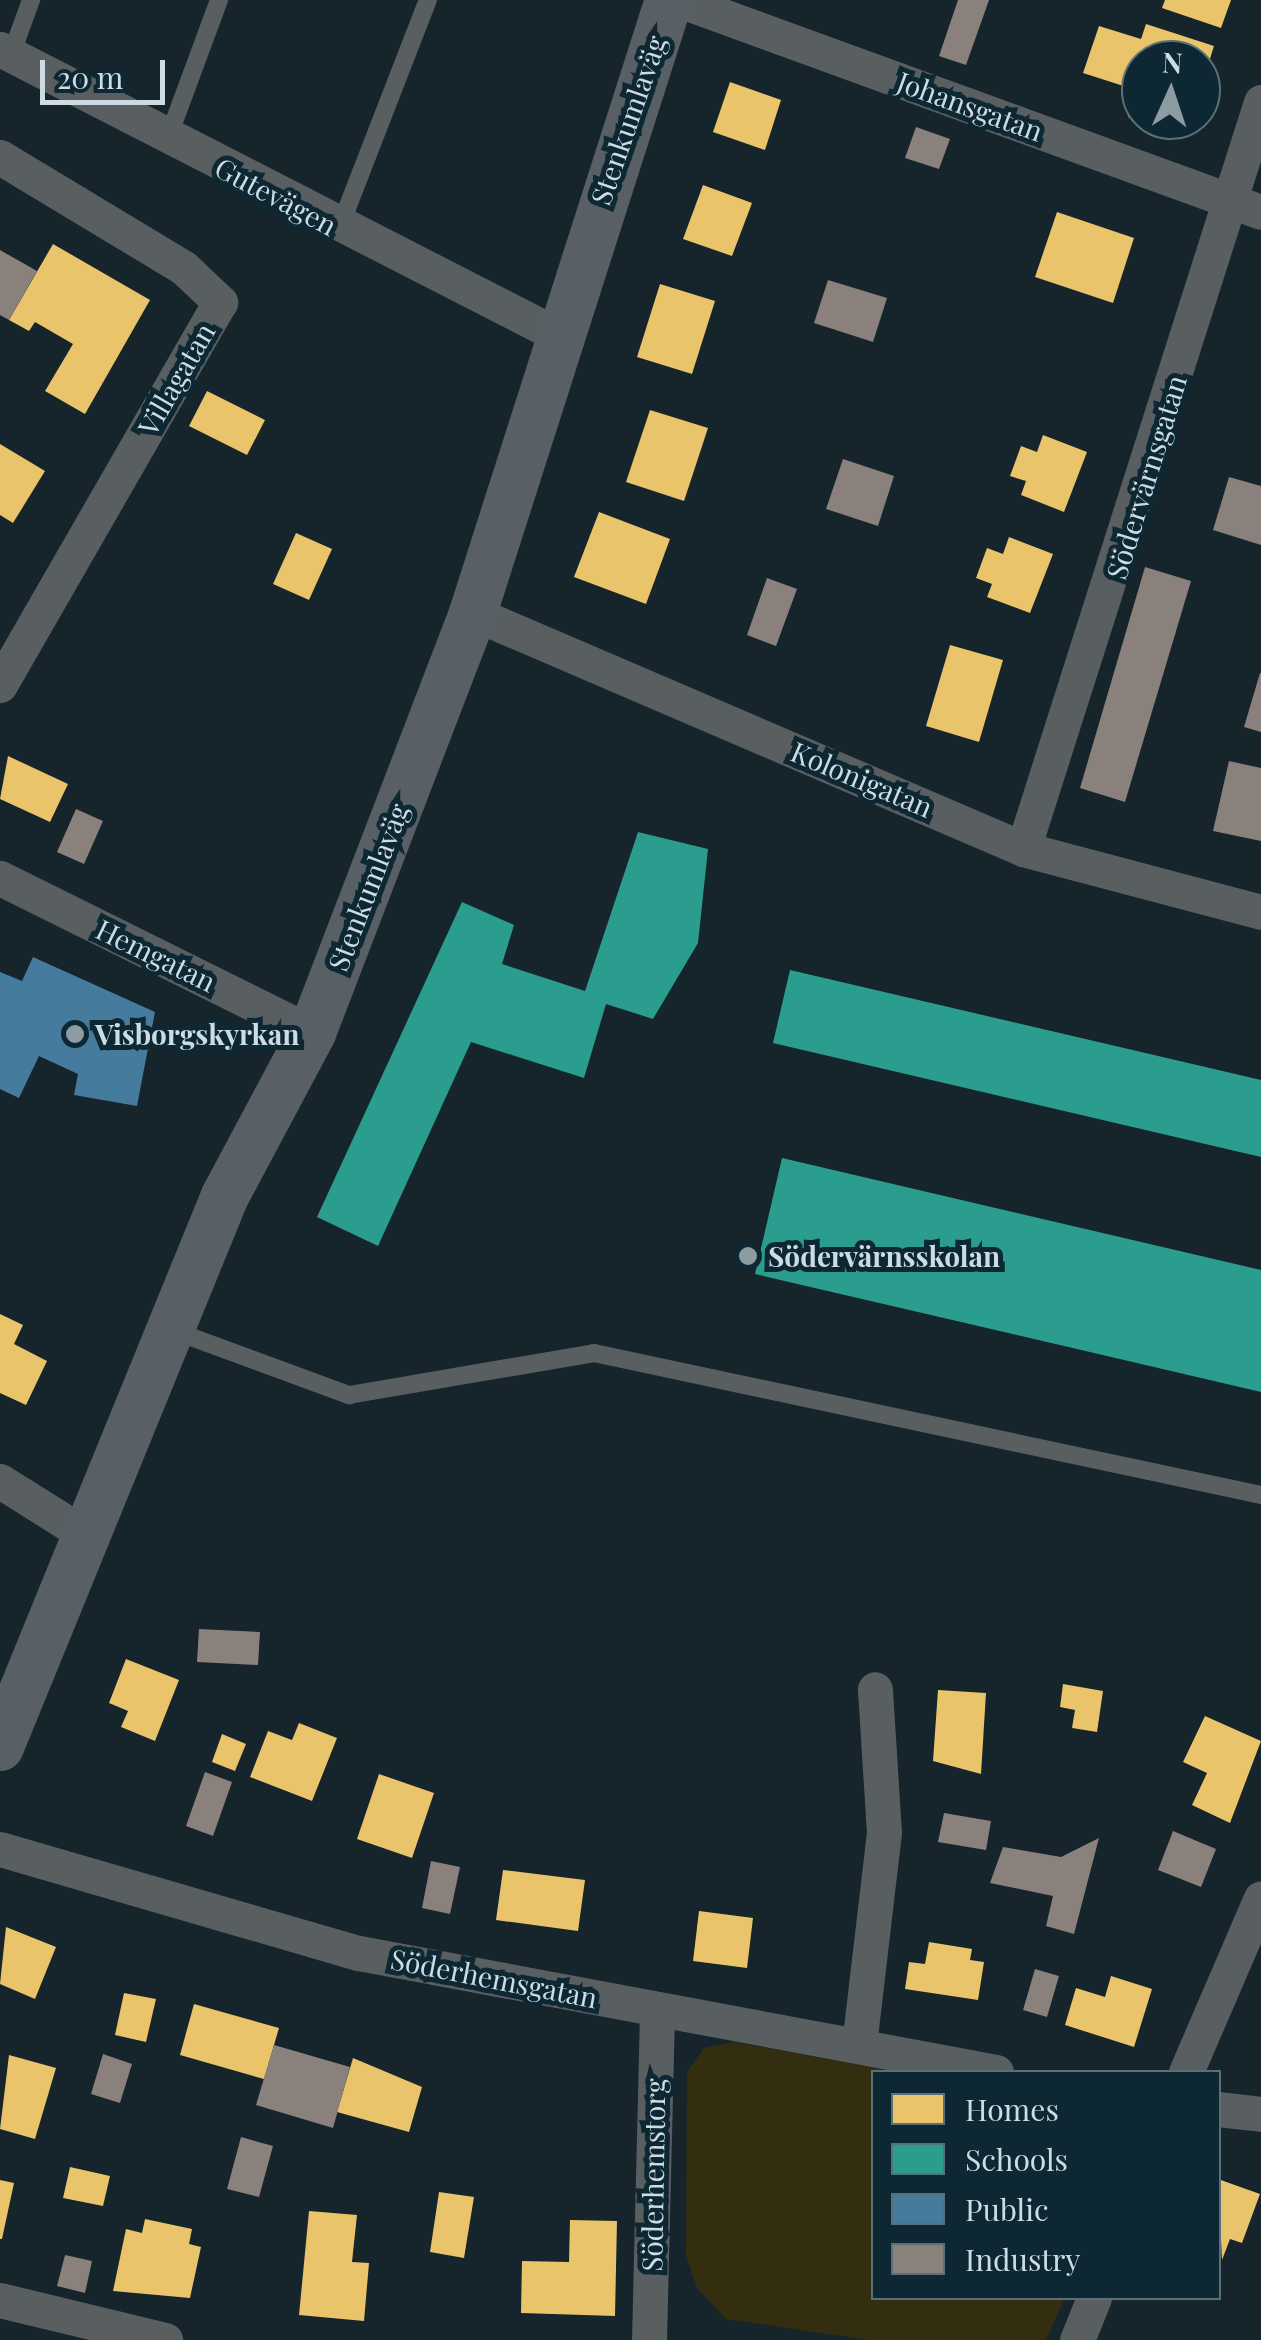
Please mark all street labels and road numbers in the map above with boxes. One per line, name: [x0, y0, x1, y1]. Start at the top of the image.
street label: Stenkumlaväg: [583, 31, 673, 209]
street label: Johansgatan: [893, 64, 1047, 148]
street label: Gutevägen: [209, 150, 343, 242]
street label: Villagatan: [130, 317, 222, 441]
street label: Södervärnsgatan: [1099, 371, 1193, 583]
street label: Kolonigatan: [786, 734, 938, 824]
street label: Stenkumlaväg: [321, 799, 415, 975]
street label: Hemgatan: [91, 912, 221, 998]
street label: Söderhemsgatan: [388, 1941, 600, 2015]
street label: Söderhemstorg: [635, 2078, 671, 2272]

